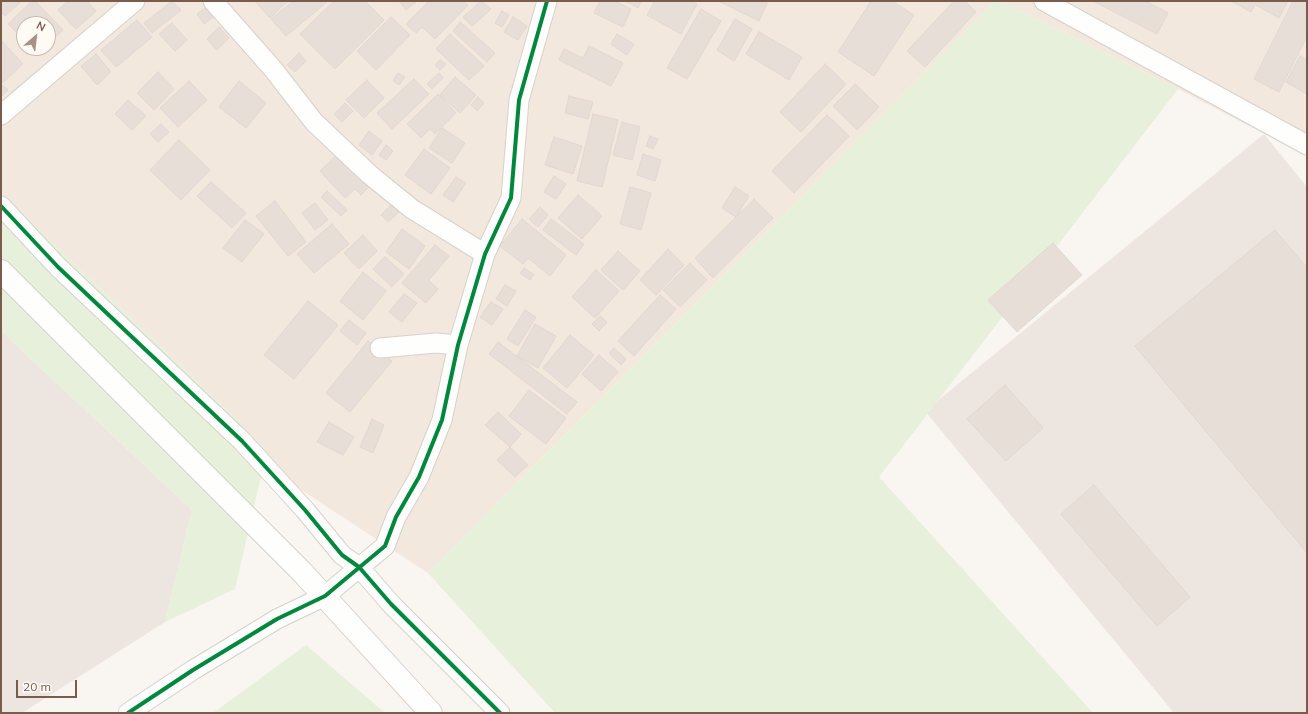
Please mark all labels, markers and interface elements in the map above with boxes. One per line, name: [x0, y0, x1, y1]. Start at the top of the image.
north arrow: [16, 16, 56, 56]
text: N: [34, 18, 48, 34]
scale bar: [18, 672, 79, 698]
text: 20 m: [23, 679, 51, 694]

